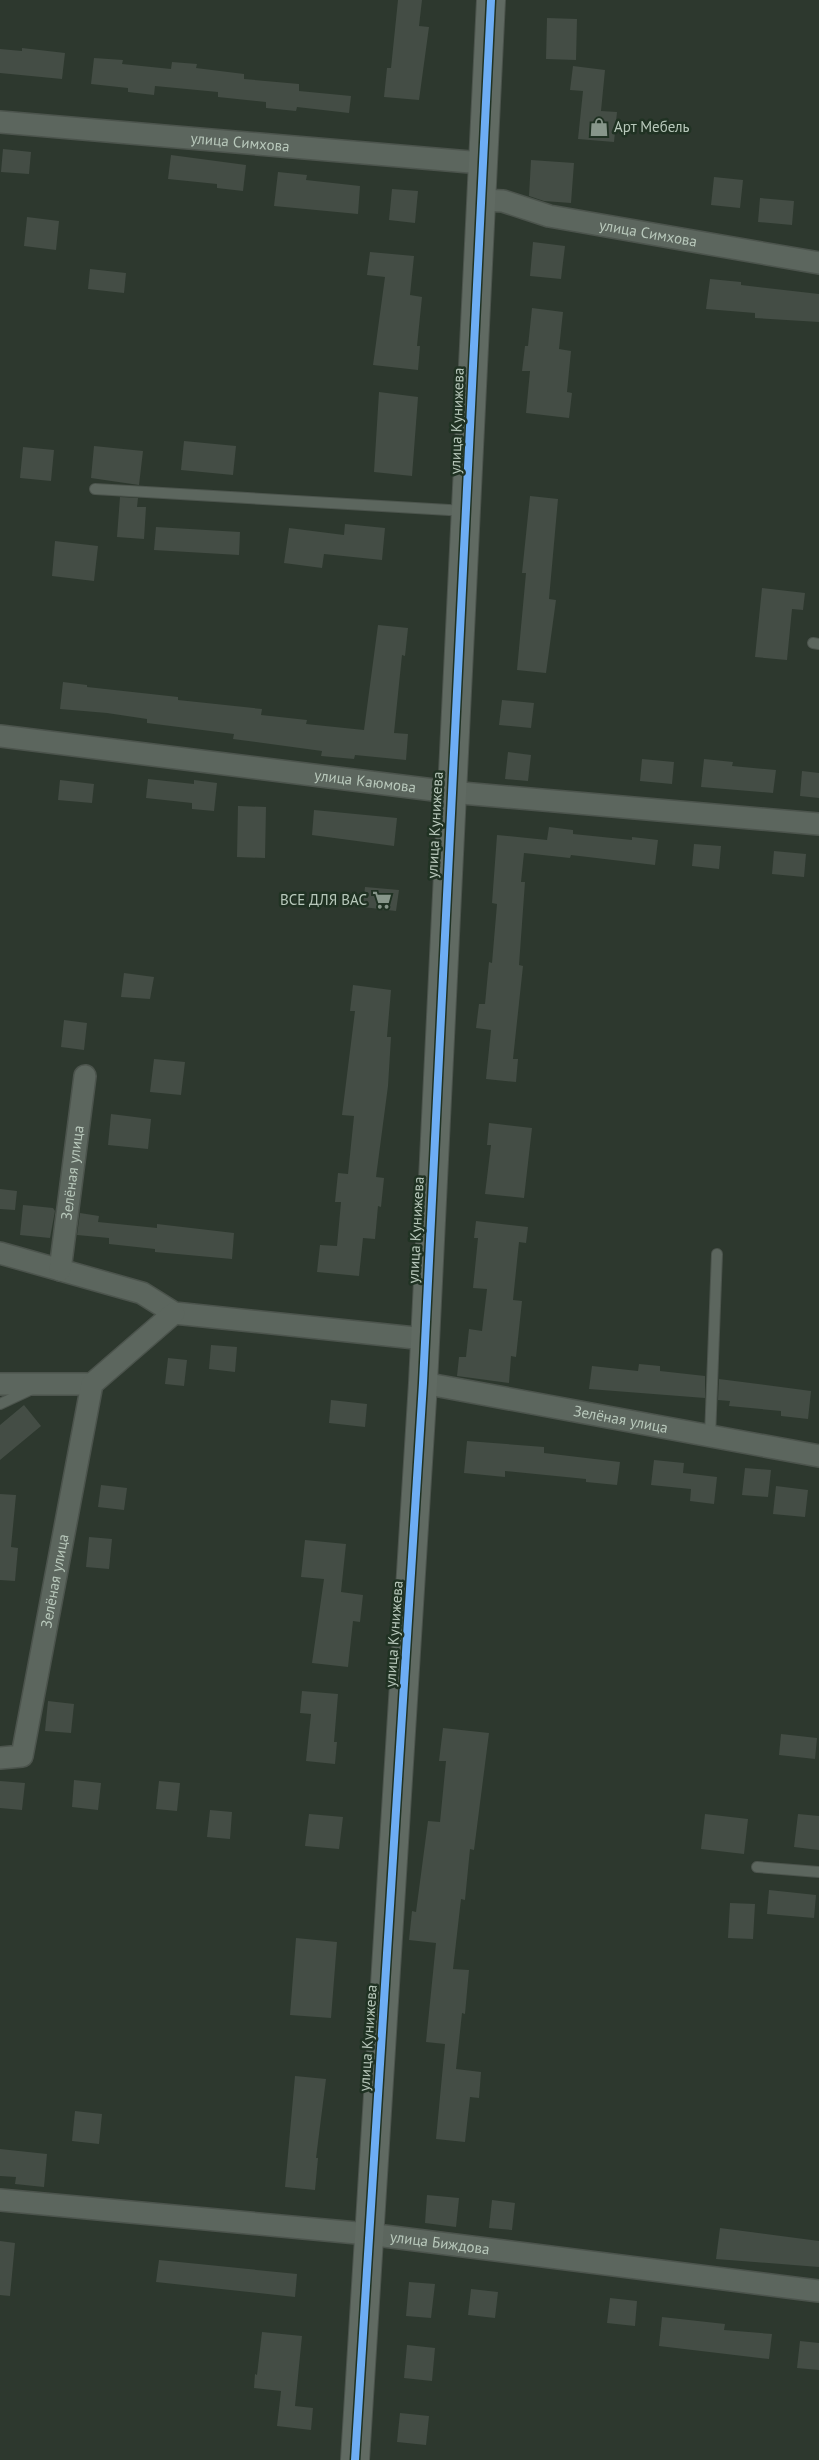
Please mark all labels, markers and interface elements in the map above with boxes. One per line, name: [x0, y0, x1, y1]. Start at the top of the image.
shop icon: Арт Мебель: [588, 116, 610, 138]
place label: Арт Мебель: [614, 117, 690, 136]
street label: улица Симхова: [190, 128, 290, 156]
street label: улица Симхова: [598, 215, 699, 251]
street label: улица Кунижева: [445, 367, 468, 475]
street label: улица Каюмова: [313, 765, 417, 797]
street label: улица Кунижева: [422, 771, 447, 879]
supermarket icon: ВСЕ ДЛЯ ВАС: [371, 889, 393, 911]
place label: ВСЕ ДЛЯ ВАС: [280, 890, 367, 909]
street label: Зелёная улица: [57, 1124, 88, 1221]
street label: улица Кунижева: [403, 1176, 428, 1284]
street label: Зелёная улица: [572, 1401, 669, 1437]
street label: Зелёная улица: [36, 1532, 73, 1630]
street label: улица Кунижева: [380, 1580, 407, 1688]
street label: улица Кунижева: [354, 1984, 381, 2092]
street label: улица Биждова: [389, 2227, 491, 2258]

